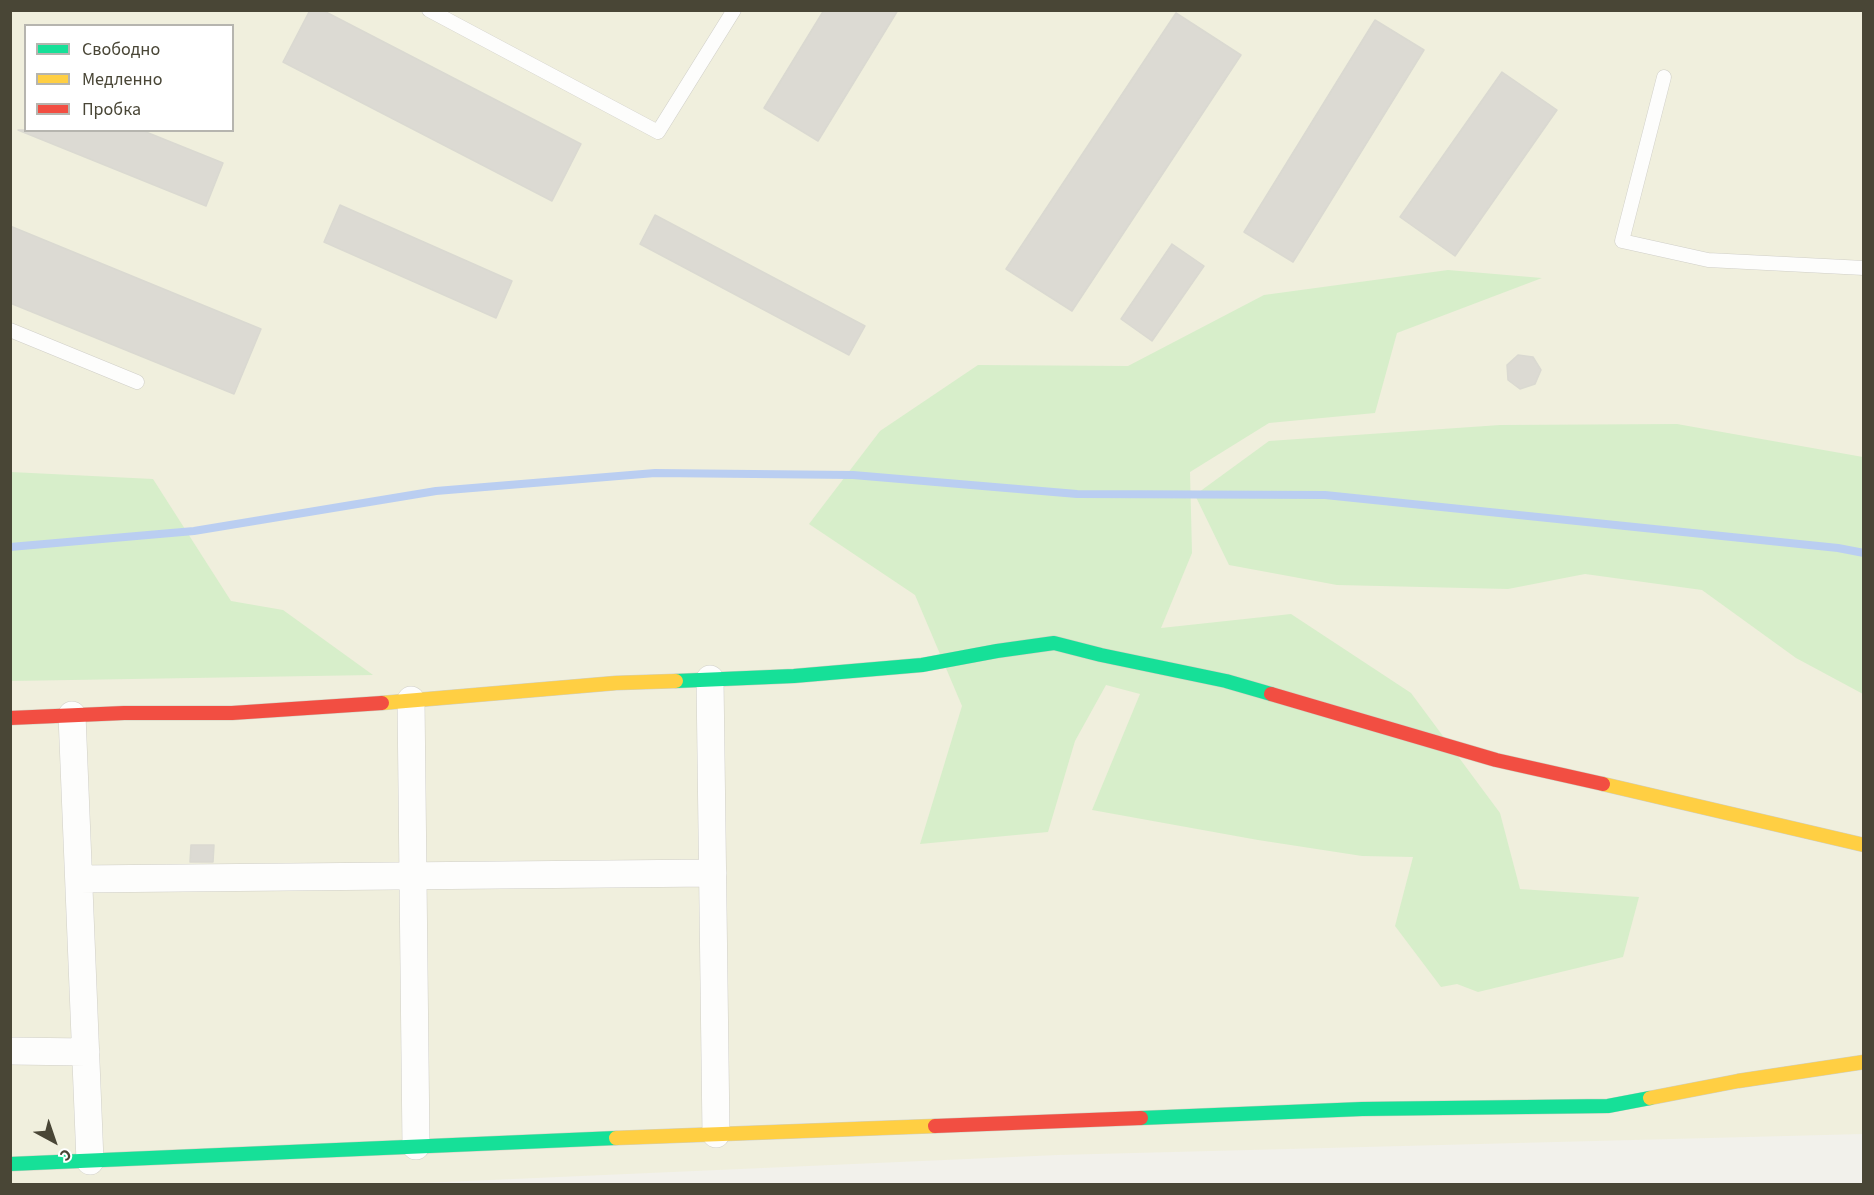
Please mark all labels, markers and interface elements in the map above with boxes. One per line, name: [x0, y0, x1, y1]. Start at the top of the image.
legend: [24, 24, 234, 132]
text: Свободно: [82, 37, 160, 62]
text: Медленно: [82, 67, 162, 92]
text: Пробка: [82, 97, 141, 122]
north arrow: [24, 1111, 84, 1171]
text: С: [55, 1143, 76, 1166]

